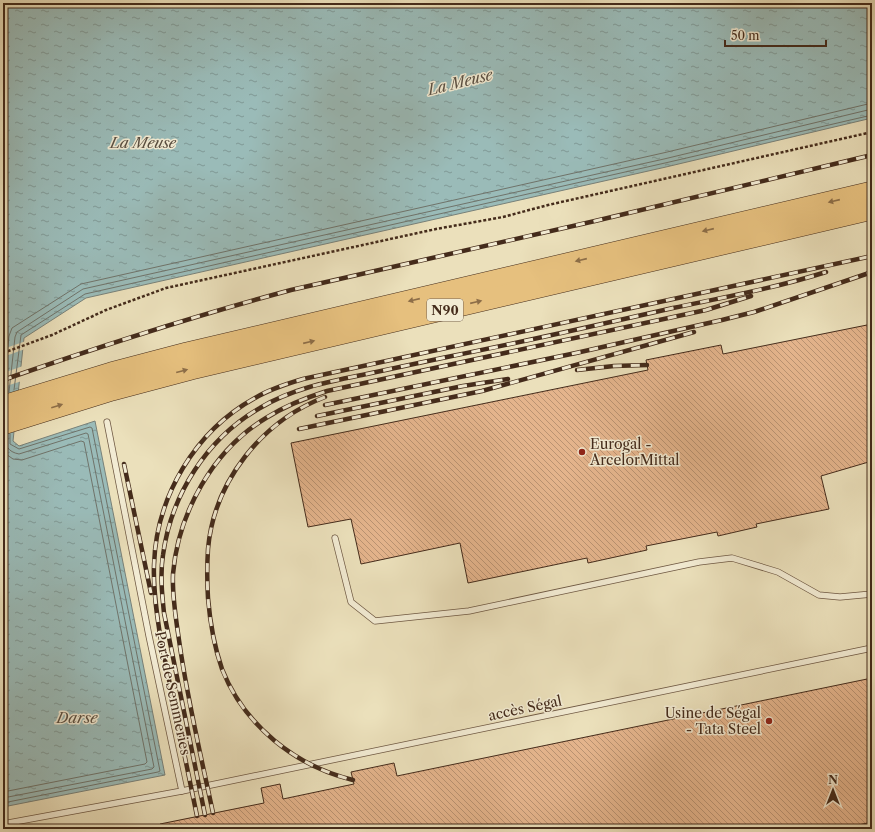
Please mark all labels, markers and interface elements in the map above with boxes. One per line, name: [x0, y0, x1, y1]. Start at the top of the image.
scale bar: [725, 22, 826, 48]
text: 50 m: [731, 28, 760, 43]
water label: La Meuse: [425, 65, 495, 99]
water label: La Meuse: [109, 133, 177, 152]
one-way arrow: [828, 198, 840, 204]
one-way arrow: [701, 228, 714, 234]
one-way arrow: [575, 258, 587, 264]
one-way arrow: [407, 297, 420, 303]
road number: N90: [427, 299, 463, 321]
one-way arrow: [470, 299, 482, 305]
one-way arrow: [303, 338, 315, 344]
one-way arrow: [176, 368, 189, 374]
one-way arrow: [51, 403, 63, 409]
place label: Eurogal - ArcelorMittal: [589, 435, 679, 469]
marker: Eurogal - ArcelorMittal: [577, 447, 587, 457]
street label: Port de Semmeries: [151, 629, 195, 757]
street label: accès Ségal: [487, 691, 563, 725]
place label: Usine de Ségal - Tata Steel: [665, 704, 761, 738]
water label: Darse: [56, 708, 98, 727]
marker: Usine de Ségal - Tata Steel: [764, 716, 774, 726]
north arrow: [813, 770, 853, 810]
text: N: [828, 773, 838, 787]

